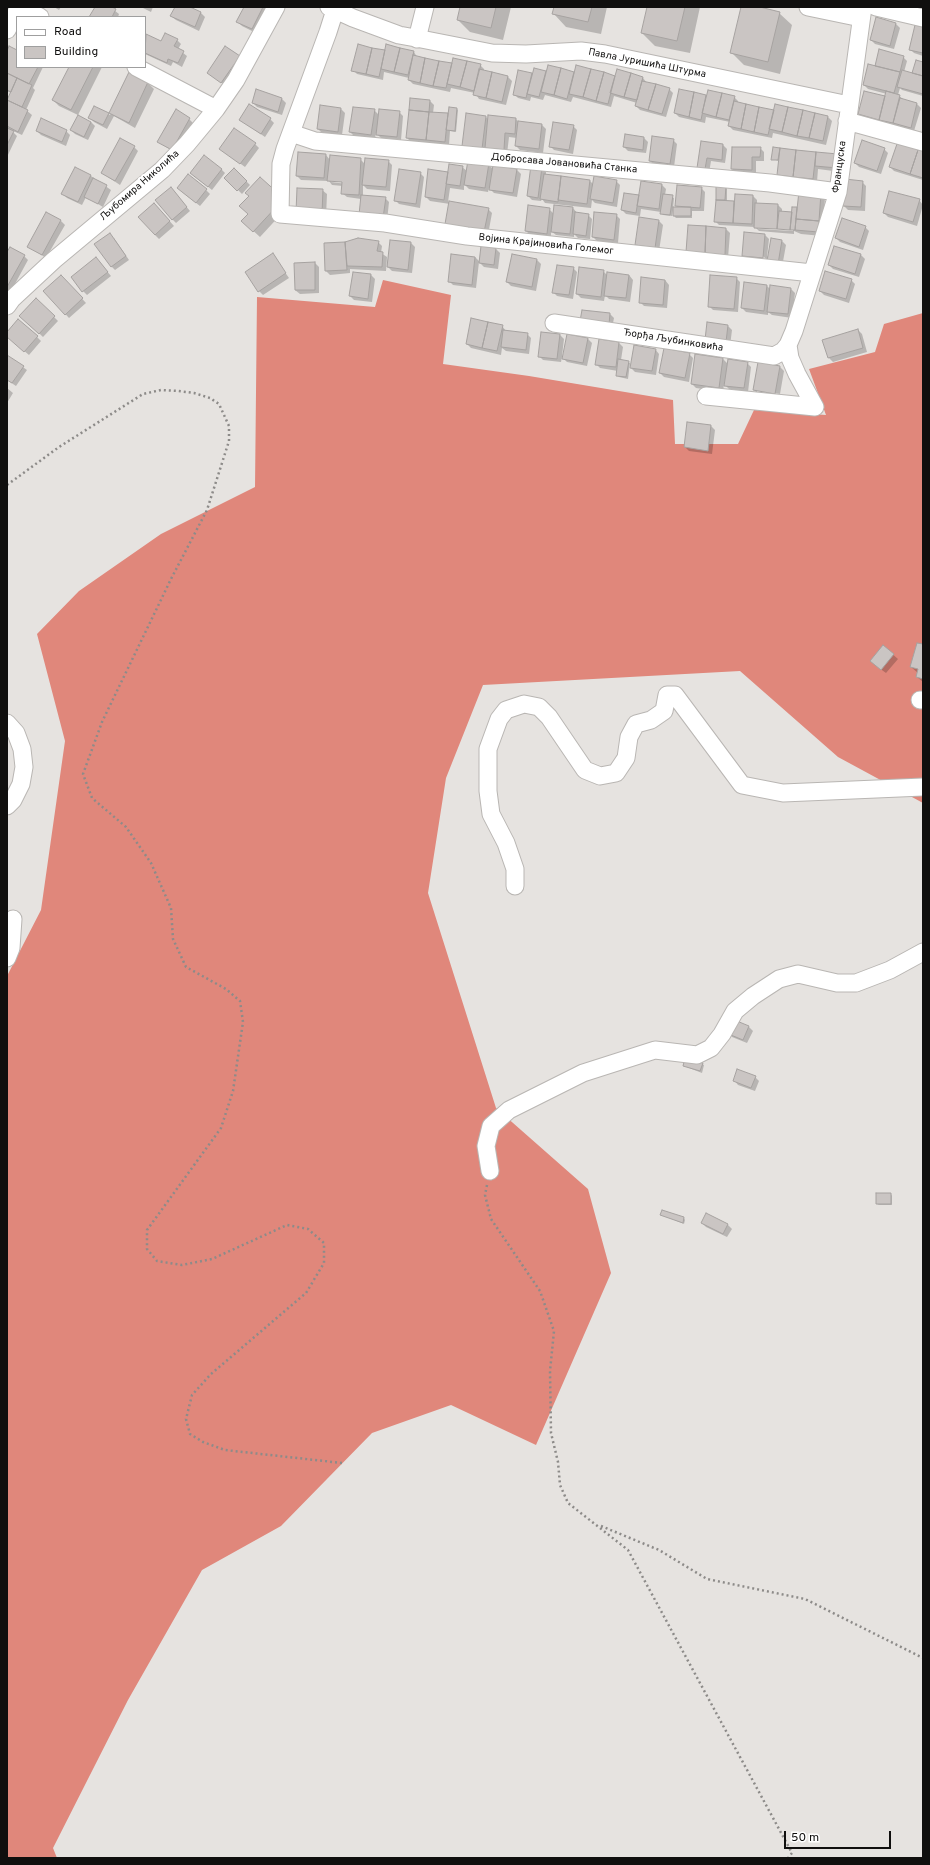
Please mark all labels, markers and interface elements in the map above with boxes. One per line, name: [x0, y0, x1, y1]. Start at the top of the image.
legend: [16, 16, 146, 68]
text: Road: [54, 24, 82, 40]
text: Building: [54, 44, 98, 60]
street label: Павла Јуришића Штурма: [587, 47, 707, 81]
street label: Француска: [830, 140, 850, 194]
street label: Љубомира Николића: [98, 148, 182, 224]
street label: Добросава Јовановића Станка: [490, 152, 638, 176]
street label: Војина Крајиновића Големог: [478, 232, 614, 258]
street label: Ђорђа Љубинковића: [622, 327, 724, 355]
scale bar: [786, 1823, 893, 1849]
text: 50 m: [791, 1830, 819, 1846]

